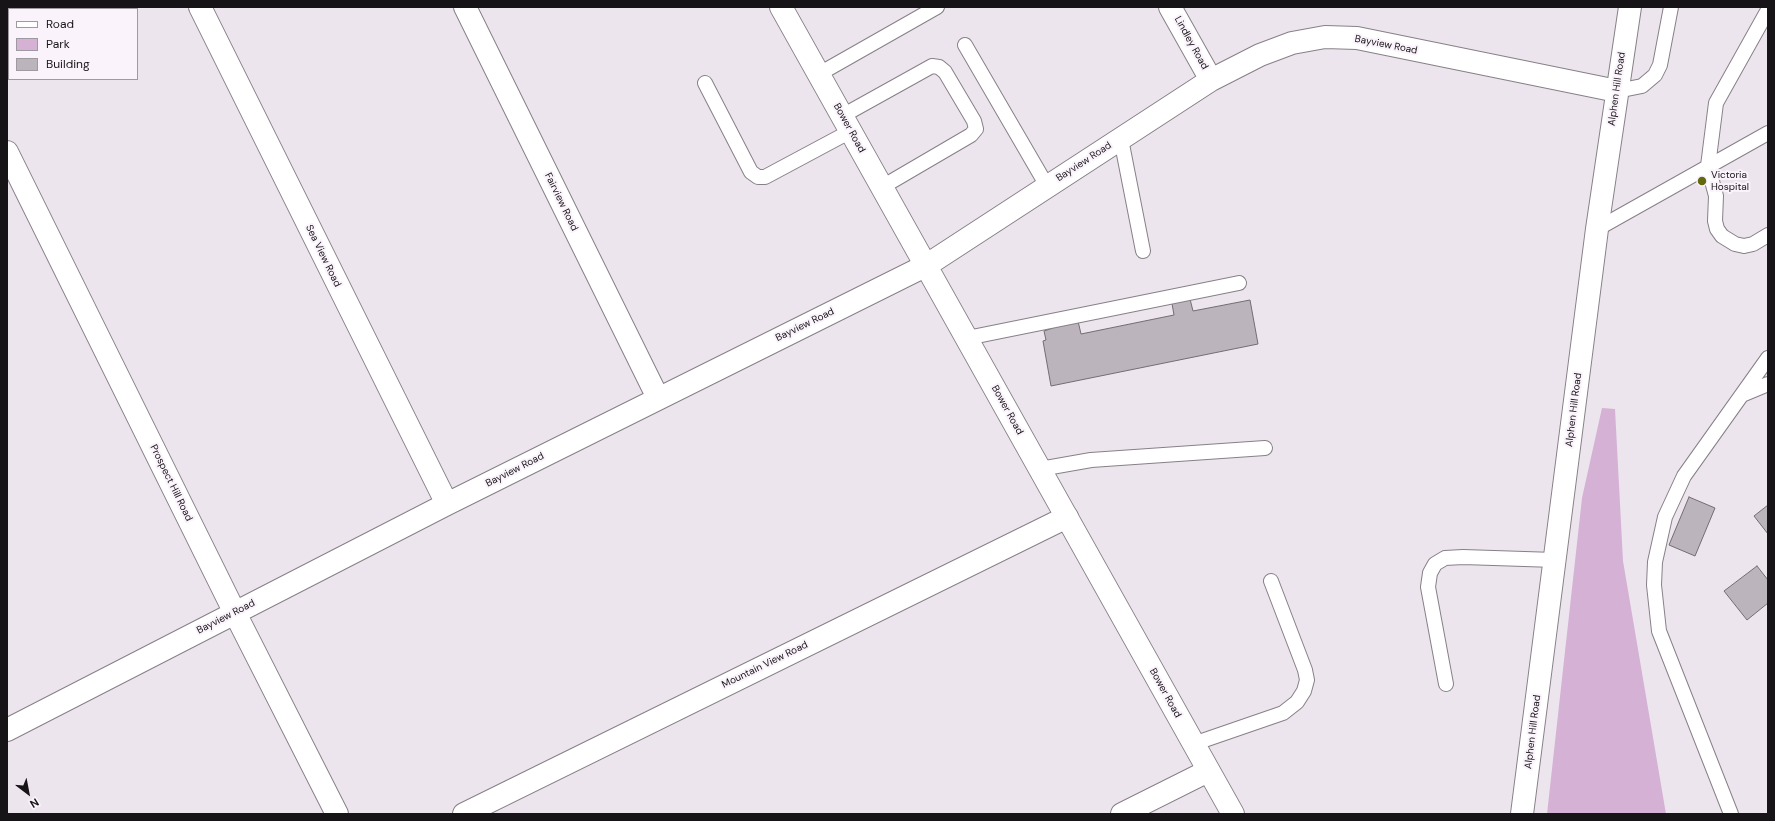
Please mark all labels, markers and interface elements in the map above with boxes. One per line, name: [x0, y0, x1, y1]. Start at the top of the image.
legend: [8, 8, 138, 80]
street label: Lindley Road: [1171, 14, 1211, 72]
text: Road: [46, 16, 74, 32]
street label: Bayview Road: [1354, 33, 1418, 57]
text: Park: [46, 36, 70, 52]
street label: Alphen Hill Road: [1606, 51, 1628, 127]
text: Building: [46, 56, 90, 72]
street label: Bower Road: [831, 101, 867, 155]
street label: Bayview Road: [1054, 140, 1114, 184]
place label: Victoria Hospital: [1711, 169, 1749, 192]
street label: Fairview Road: [542, 171, 580, 233]
marker: Victoria Hospital: [1696, 175, 1708, 187]
street label: Sea View Road: [303, 223, 343, 289]
street label: Bayview Road: [774, 306, 836, 344]
street label: Alphen Hill Road: [1564, 372, 1584, 448]
street label: Bower Road: [989, 383, 1025, 437]
street label: Prospect Hill Road: [147, 443, 195, 523]
street label: Bayview Road: [484, 450, 546, 490]
street label: Bayview Road: [195, 597, 257, 637]
street label: Mountain View Road: [720, 639, 810, 691]
street label: Bower Road: [1147, 666, 1183, 720]
street label: Alphen Hill Road: [1523, 694, 1543, 770]
north arrow: [8, 773, 48, 813]
text: N: [27, 795, 41, 811]

